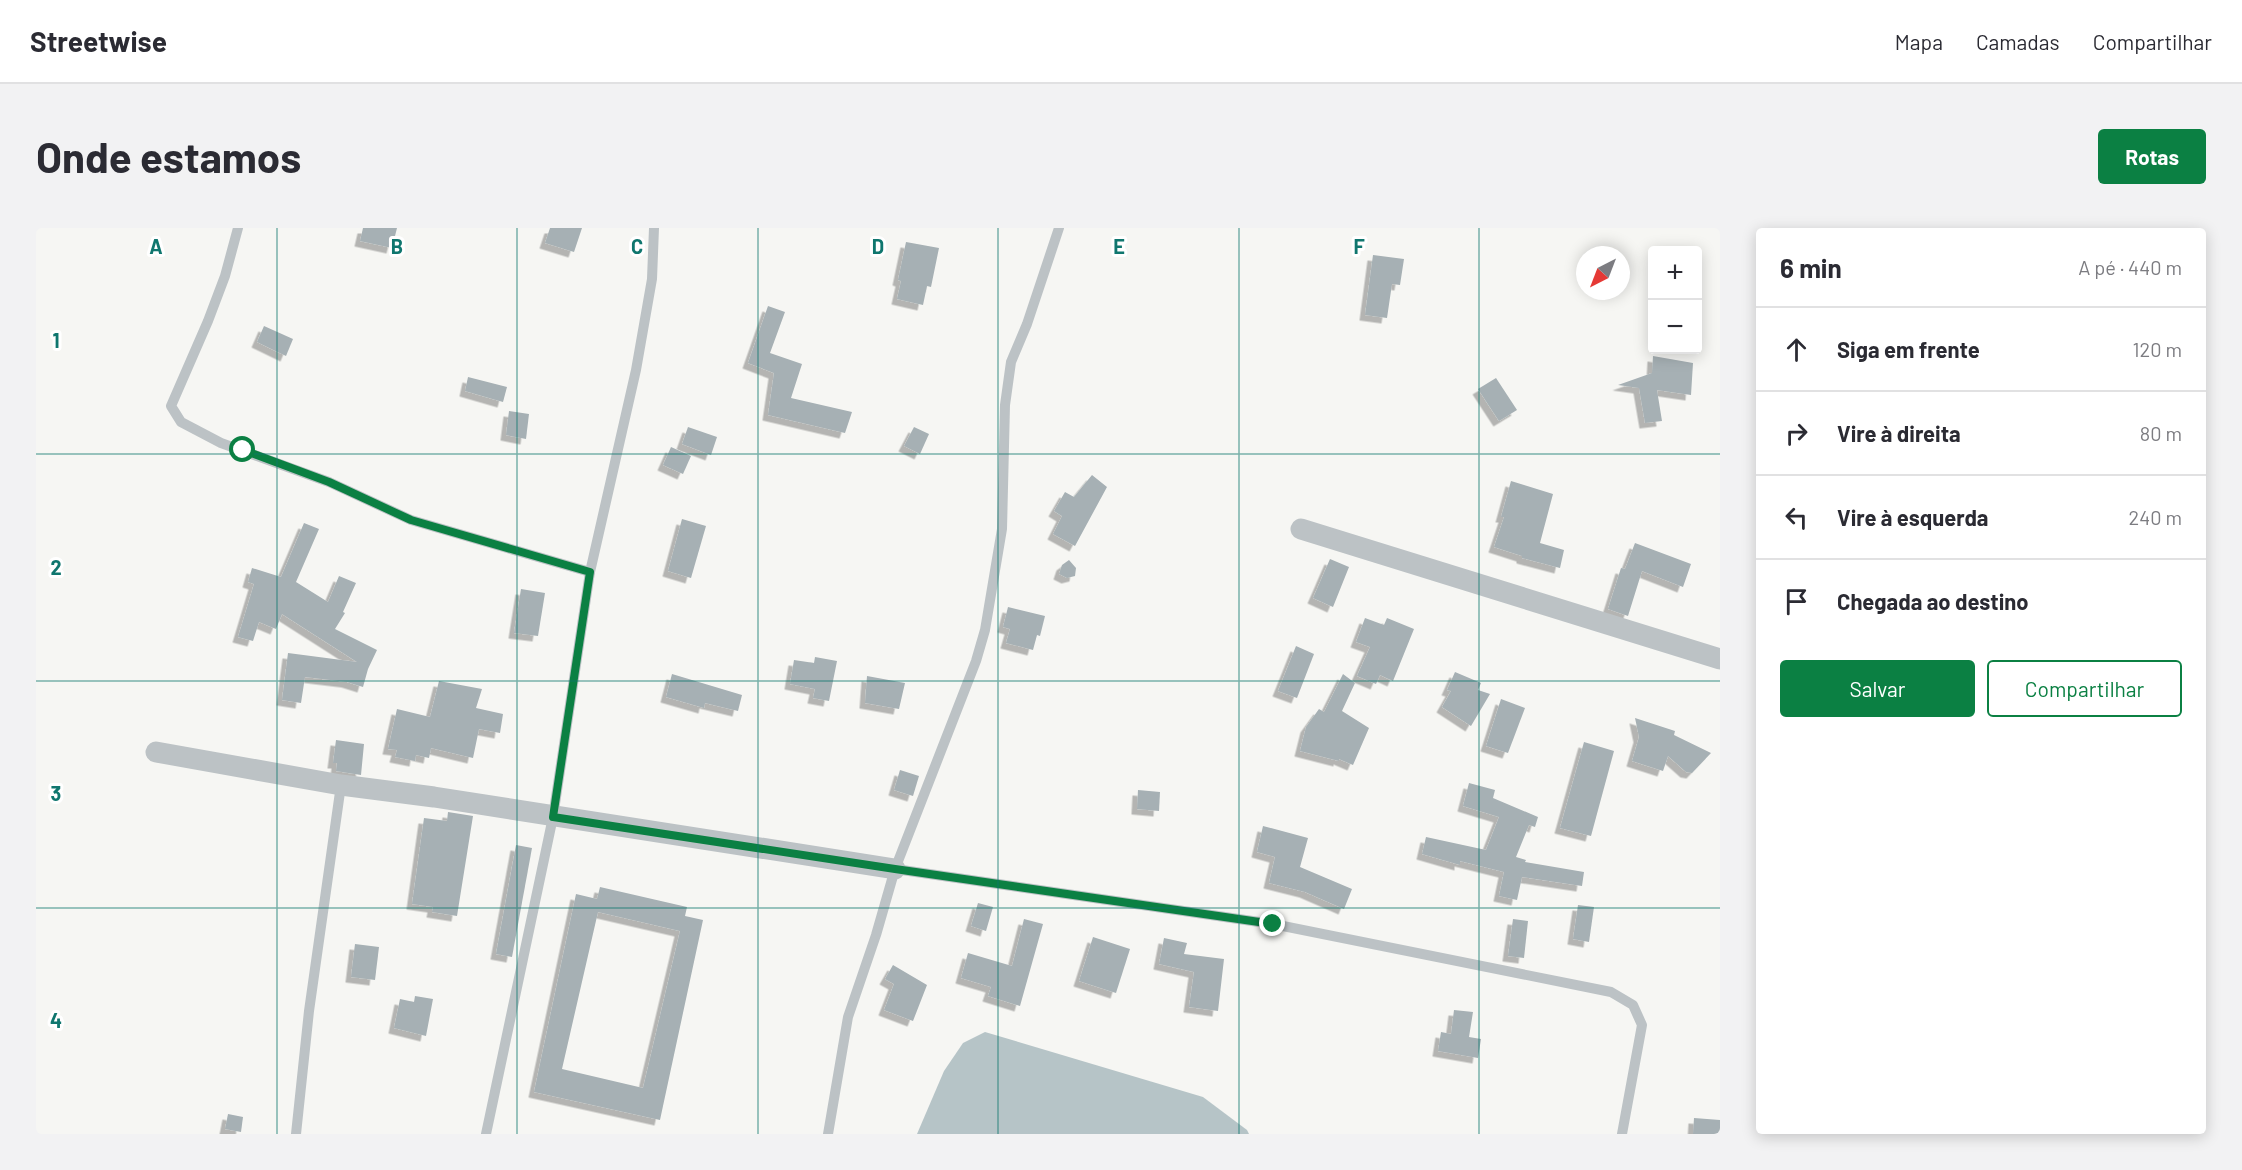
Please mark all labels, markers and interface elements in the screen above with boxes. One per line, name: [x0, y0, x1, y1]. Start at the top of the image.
text: Streetwise: [30, 24, 167, 58]
text: Mapa: [1895, 29, 1943, 54]
text: Camadas: [1976, 29, 2060, 54]
text: Compartilhar: [2093, 29, 2212, 54]
button: Rotas: [2098, 129, 2206, 184]
text: Onde estamos: [36, 131, 301, 181]
text: A: [149, 234, 163, 258]
text: B: [391, 234, 403, 258]
text: C: [631, 234, 643, 258]
text: D: [872, 234, 884, 258]
text: E: [1113, 234, 1125, 258]
text: F: [1353, 234, 1365, 258]
north arrow: [1576, 246, 1630, 300]
map controls: [1648, 246, 1702, 354]
button: +: [1648, 246, 1702, 300]
text: 6 min: [1780, 252, 1842, 283]
text: A pé · 440 m: [2078, 255, 2182, 279]
button: −: [1648, 300, 1702, 354]
text: 1: [52, 328, 60, 352]
icon: ahead: [1780, 333, 1813, 366]
text: Siga em frente: [1837, 336, 1980, 362]
text: 120 m: [2132, 337, 2182, 361]
icon: right: [1780, 417, 1813, 450]
text: Vire à direita: [1837, 420, 1961, 446]
text: 80 m: [2140, 421, 2182, 445]
route start: [229, 436, 255, 462]
icon: left: [1780, 501, 1813, 534]
text: Vire à esquerda: [1837, 504, 1988, 530]
text: 240 m: [2128, 505, 2182, 529]
text: 2: [50, 555, 62, 579]
icon: arrive: [1780, 585, 1813, 618]
text: Chegada ao destino: [1837, 588, 2028, 614]
button: Salvar: [1780, 660, 1975, 717]
button: Compartilhar: [1987, 660, 2182, 717]
text: 3: [51, 781, 61, 805]
route end: [1259, 910, 1285, 936]
text: 4: [50, 1008, 62, 1032]

